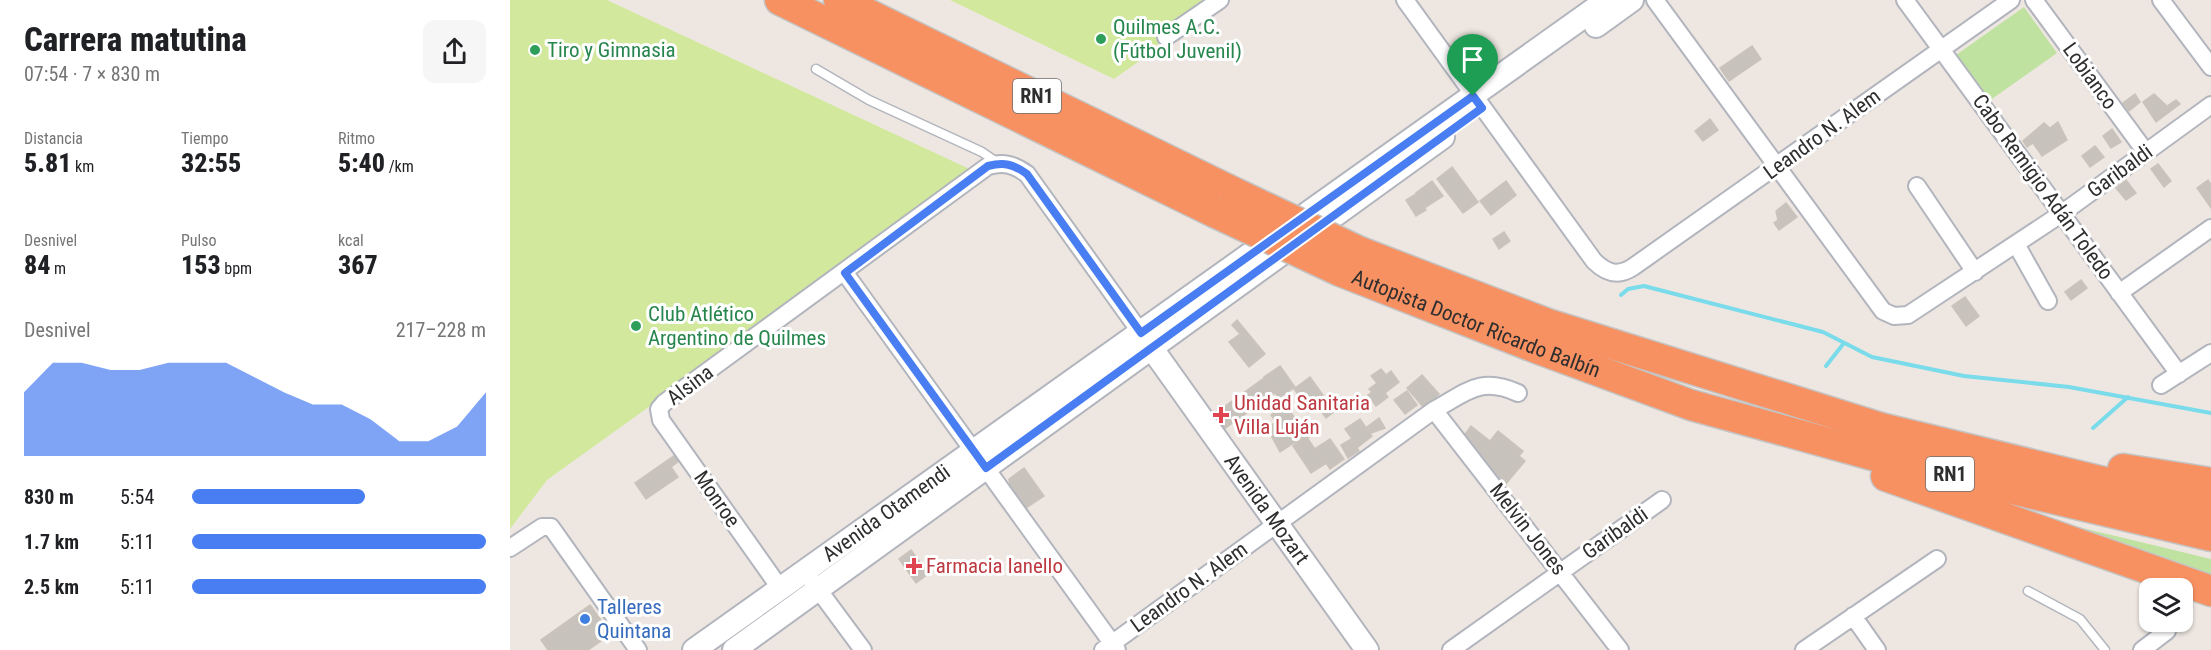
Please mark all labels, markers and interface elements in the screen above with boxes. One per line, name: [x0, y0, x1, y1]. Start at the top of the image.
place label: Quilmes A.C. (Fútbol Juvenil): [1113, 15, 1242, 63]
text: Carrera matutina: [24, 20, 247, 59]
button: share: [423, 20, 486, 83]
marker: Quilmes A.C. (Fútbol Juvenil): [1094, 32, 1108, 46]
pin: [1447, 34, 1498, 96]
place label: Tiro y Gimnasia: [547, 38, 676, 62]
street label: Lobianco: [2058, 38, 2122, 114]
marker: Tiro y Gimnasia: [528, 43, 542, 57]
icon: arrive: [1456, 43, 1489, 76]
text: 07:54 · 7 × 830 m: [24, 62, 160, 86]
road number: RN1: [1013, 79, 1061, 113]
street label: Leandro N. Alem: [1759, 84, 1885, 184]
street label: Cabo Remigio Adán Toledo: [1968, 90, 2118, 284]
text: Distancia: [24, 129, 83, 148]
text: Tiempo: [181, 129, 228, 148]
text: Ritmo: [338, 129, 375, 148]
street label: Garibaldi: [2083, 139, 2157, 203]
text: 5.81: [24, 148, 71, 178]
text: 32:55: [181, 148, 241, 178]
text: 5:40: [338, 148, 385, 178]
text: km: [71, 157, 94, 176]
text: /km: [385, 157, 414, 176]
text: Desnivel: [24, 231, 77, 250]
text: Pulso: [181, 231, 217, 250]
text: kcal: [338, 231, 364, 250]
text: 84: [24, 250, 50, 280]
text: 153: [181, 250, 221, 280]
text: 367: [338, 250, 378, 280]
text: m: [50, 259, 66, 278]
text: bpm: [221, 259, 252, 278]
street label: Autopista Doctor Ricardo Balbín: [1349, 265, 1604, 383]
place label: Club Atlético Argentino de Quilmes: [648, 302, 826, 350]
text: Desnivel: [24, 318, 91, 342]
text: 217–228 m: [396, 318, 486, 342]
marker: Club Atlético Argentino de Quilmes: [629, 319, 643, 333]
street label: Alsina: [662, 360, 718, 410]
place label: Unidad Sanitaria Villa Luján: [1234, 391, 1370, 439]
marker: Unidad Sanitaria Villa Luján: [1212, 406, 1230, 424]
street label: Avenida Mozart: [1219, 450, 1314, 569]
road number: RN1: [1926, 457, 1974, 491]
street label: Avenida Otamendi: [818, 460, 955, 567]
street label: Monroe: [689, 466, 745, 532]
street label: Melvin Jones: [1485, 478, 1571, 580]
text: 830 m: [24, 485, 74, 509]
text: 5:54: [120, 485, 154, 509]
street label: Garibaldi: [1578, 502, 1652, 564]
text: 1.7 km: [24, 530, 79, 554]
text: 5:11: [120, 530, 154, 554]
street label: Leandro N. Alem: [1126, 537, 1252, 637]
place label: Farmacia Ianello: [926, 554, 1063, 578]
marker: Farmacia Ianello: [907, 559, 921, 573]
text: 2.5 km: [24, 575, 79, 599]
text: 5:11: [120, 575, 154, 599]
map controls: [2139, 578, 2193, 632]
button: layers: [2139, 578, 2193, 632]
place label: Talleres Quintana: [597, 595, 671, 643]
marker: Talleres Quintana: [578, 612, 592, 626]

